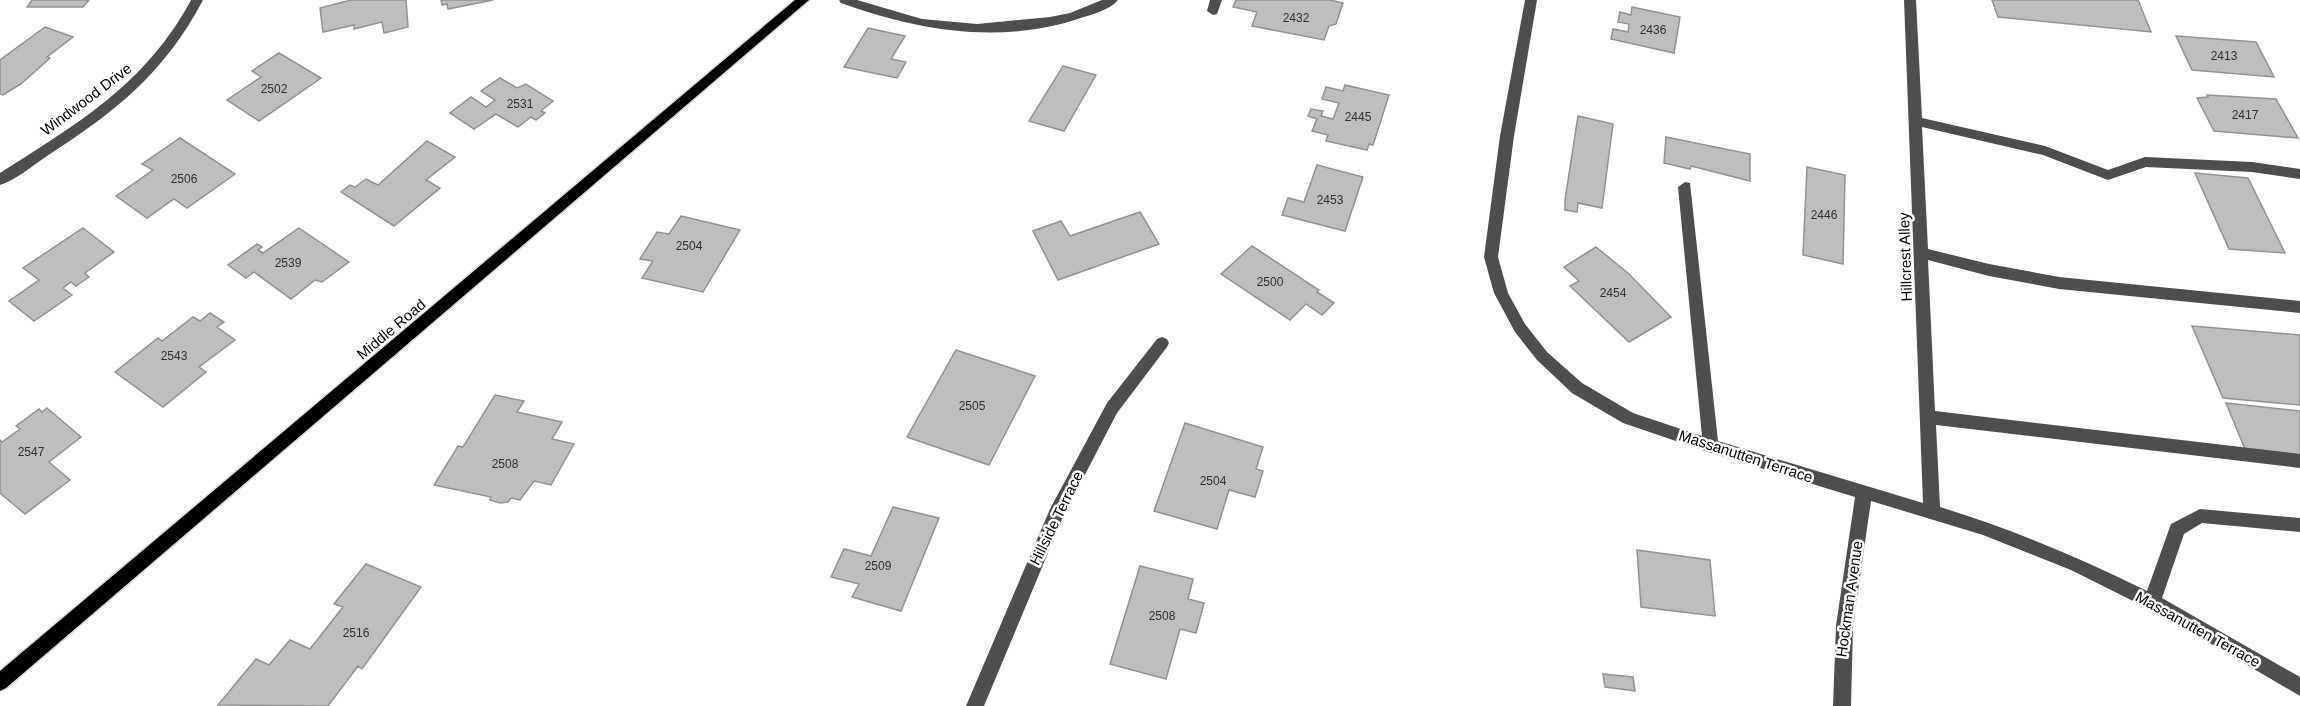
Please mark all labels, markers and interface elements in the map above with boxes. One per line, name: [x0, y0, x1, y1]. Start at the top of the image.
house number: 2432: [1283, 11, 1310, 25]
house number: 2436: [1640, 23, 1667, 37]
house number: 2413: [2211, 49, 2238, 63]
street label: Windwood Drive: [37, 59, 135, 139]
house number: 2502: [261, 82, 288, 96]
house number: 2531: [507, 97, 534, 111]
house number: 2417: [2232, 108, 2259, 122]
house number: 2445: [1345, 110, 1372, 124]
house number: 2506: [171, 172, 198, 186]
house number: 2453: [1317, 193, 1344, 207]
house number: 2446: [1811, 208, 1838, 222]
street label: Hillcrest Alley: [1895, 212, 1915, 302]
house number: 2504: [676, 239, 703, 253]
house number: 2539: [275, 256, 302, 270]
house number: 2500: [1257, 275, 1284, 289]
house number: 2454: [1600, 286, 1627, 300]
street label: Middle Road: [353, 295, 429, 363]
house number: 2543: [161, 349, 188, 363]
house number: 2505: [959, 399, 986, 413]
street label: Massanutten Terrace: [1677, 426, 1815, 486]
house number: 2547: [18, 445, 45, 459]
house number: 2508: [492, 457, 519, 471]
street label: Hillside Terrace: [1026, 468, 1086, 568]
house number: 2504: [1200, 474, 1227, 488]
street label: Hockman Avenue: [1832, 540, 1866, 658]
house number: 2509: [865, 559, 892, 573]
street label: Massanutten Terrace: [2133, 588, 2263, 670]
house number: 2508: [1149, 609, 1176, 623]
house number: 2516: [343, 626, 370, 640]

